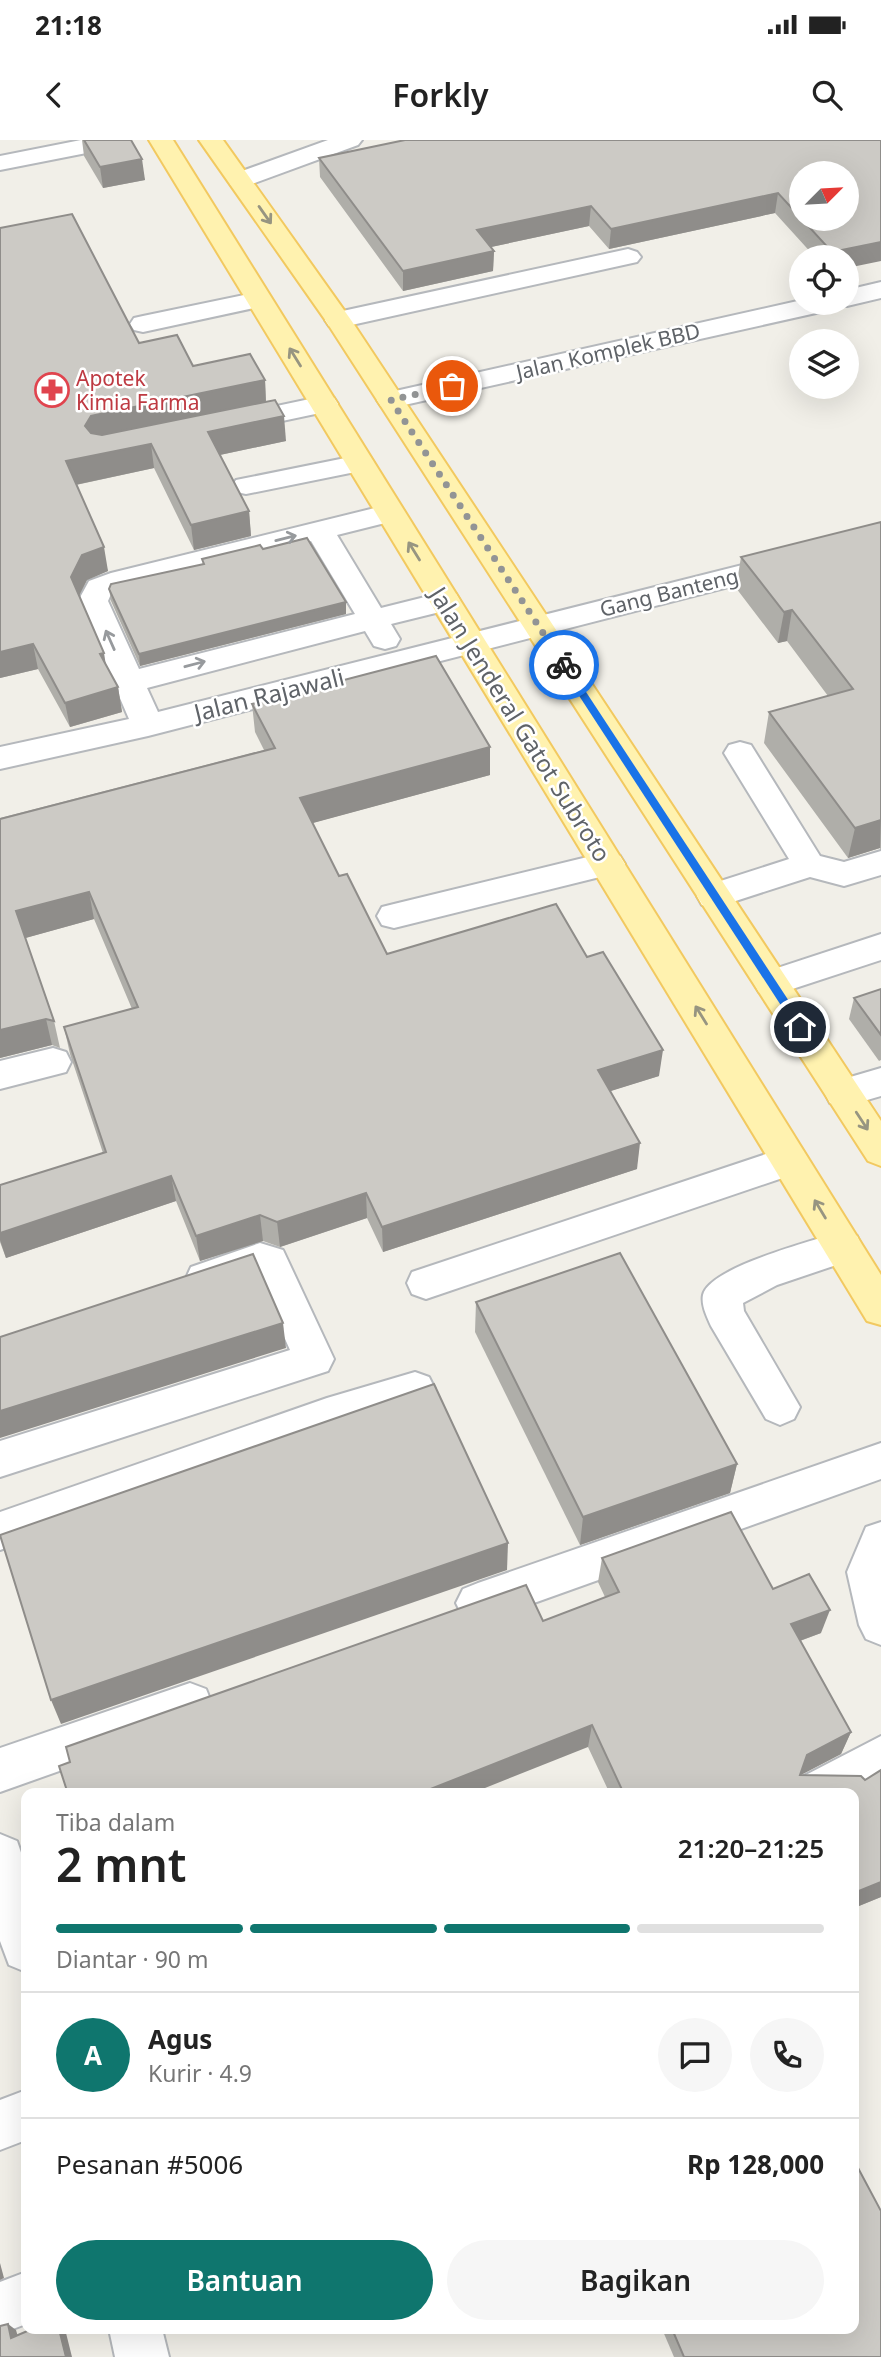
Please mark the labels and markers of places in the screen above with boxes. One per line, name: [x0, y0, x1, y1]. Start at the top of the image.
pin: [422, 356, 482, 416]
place label: Apotek Kimia Farma: [76, 364, 199, 416]
pharmacy icon: Apotek Kimia Farma: [33, 371, 71, 409]
pin: [770, 997, 830, 1057]

